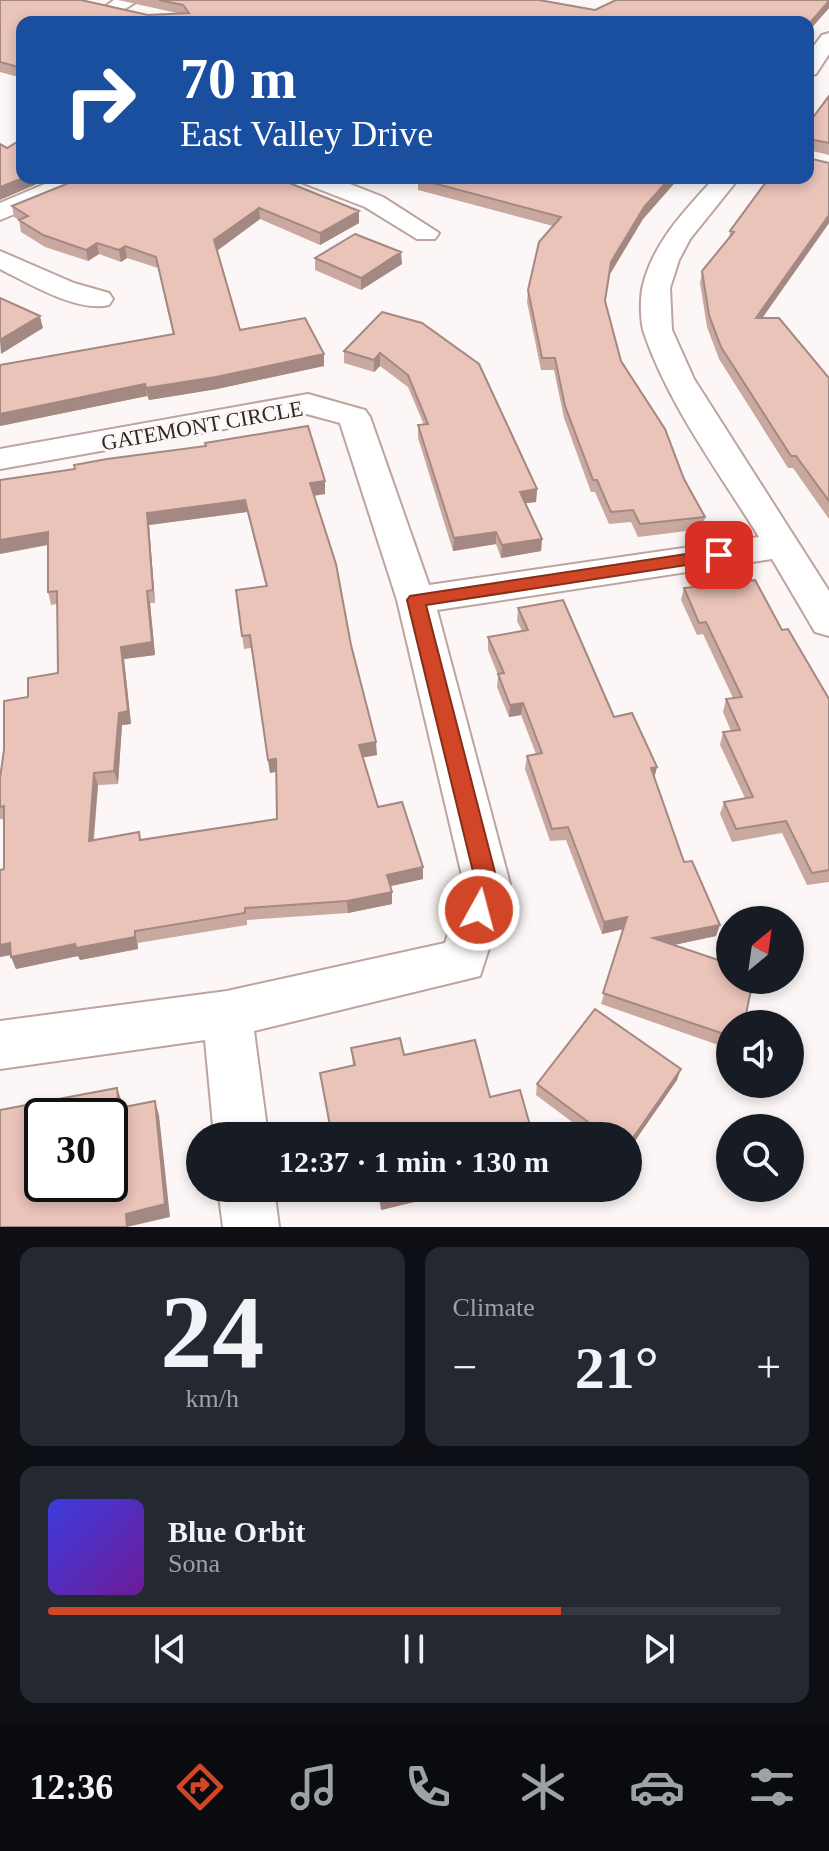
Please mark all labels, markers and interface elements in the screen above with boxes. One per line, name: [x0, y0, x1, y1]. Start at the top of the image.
icon: right: [48, 48, 152, 152]
text: 70 m: [180, 48, 297, 110]
text: East Valley Drive: [180, 114, 433, 154]
street label: GATEMONT CIRCLE: [99, 395, 305, 456]
pin: [685, 521, 753, 589]
icon: arrive: [697, 533, 741, 577]
position arrow: [437, 868, 521, 952]
north arrow: [716, 906, 804, 994]
map controls: [716, 906, 804, 1202]
button: sound: [716, 1010, 804, 1098]
speed limit sign: 30: [24, 1098, 128, 1202]
button: search: [716, 1114, 804, 1202]
text: 12:37 · 1 min · 130 m: [279, 1145, 549, 1178]
text: 24: [160, 1274, 264, 1389]
text: Climate: [453, 1293, 535, 1322]
text: 21°: [575, 1335, 659, 1401]
text: −: [453, 1343, 477, 1392]
text: +: [756, 1343, 781, 1392]
text: km/h: [186, 1384, 239, 1413]
text: Blue Orbit: [168, 1515, 306, 1548]
text: Sona: [168, 1549, 220, 1578]
icon: previous: [148, 1627, 192, 1671]
icon: pause: [392, 1627, 436, 1671]
icon: next: [637, 1627, 681, 1671]
icon: directions: [172, 1759, 228, 1815]
icon: music: [286, 1759, 342, 1815]
icon: phone: [400, 1759, 456, 1815]
icon: climate: [515, 1759, 571, 1815]
icon: car: [629, 1759, 685, 1815]
icon: filters: [744, 1759, 800, 1815]
text: 12:36: [29, 1767, 113, 1807]

